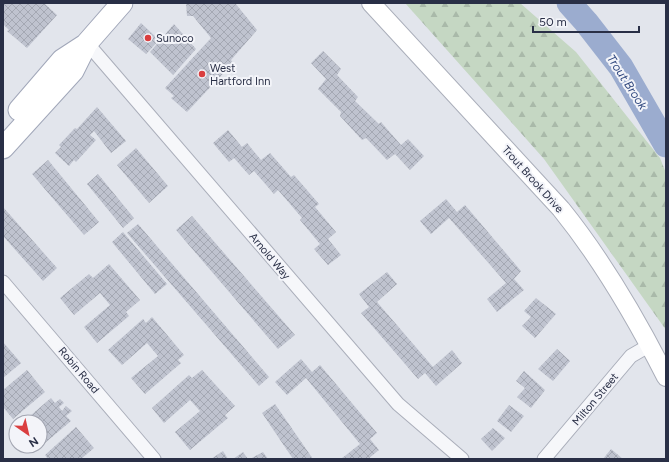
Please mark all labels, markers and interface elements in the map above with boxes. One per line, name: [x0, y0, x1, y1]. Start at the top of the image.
scale bar: [533, 8, 639, 34]
text: 50 m: [539, 15, 567, 29]
place label: Sunoco: [156, 32, 194, 45]
marker: Sunoco: [143, 33, 153, 43]
water label: Trout Brook: [604, 52, 651, 113]
place label: West Hartford Inn: [210, 62, 270, 88]
marker: West Hartford Inn: [197, 69, 207, 79]
street label: Trout Brook Drive: [499, 143, 566, 215]
street label: Arnold Way: [246, 230, 293, 282]
street label: Robin Road: [55, 345, 102, 396]
street label: Milton Street: [570, 370, 621, 428]
north arrow: [8, 414, 48, 454]
text: N: [26, 434, 40, 450]

